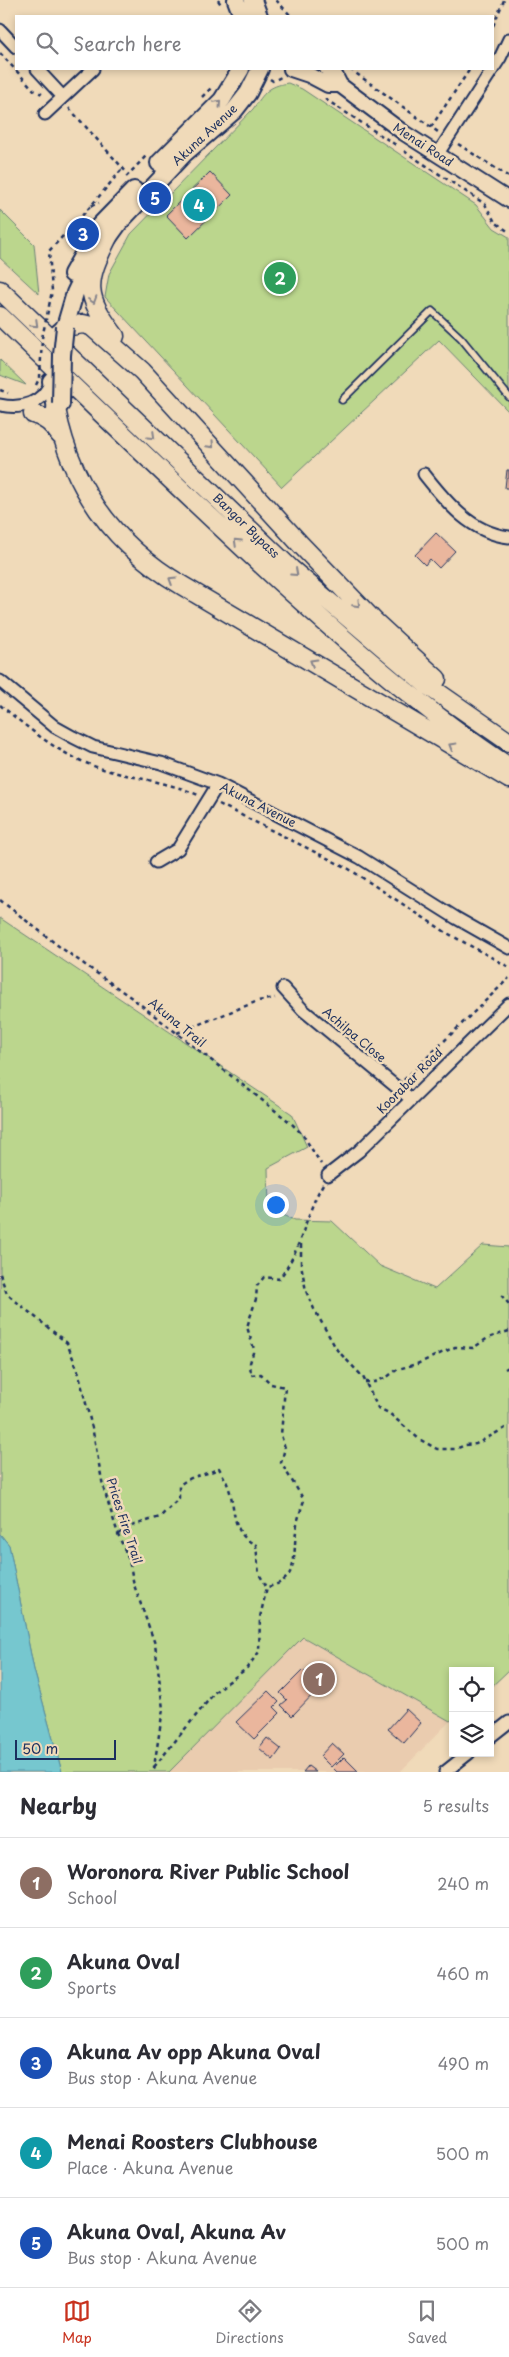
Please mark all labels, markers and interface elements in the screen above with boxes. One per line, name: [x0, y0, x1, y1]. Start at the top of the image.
search box: [15, 15, 494, 70]
icon: search: [33, 29, 61, 57]
text: Search here: [73, 29, 182, 57]
street label: Akuna Avenue: [168, 99, 241, 169]
one-way arrow: [213, 99, 222, 108]
street label: Menai Road: [390, 118, 457, 170]
pin: 5: [139, 179, 171, 217]
pin: 4: [183, 186, 215, 224]
pin: 3: [67, 215, 99, 253]
pin: 2: [264, 259, 296, 297]
one-way arrow: [87, 295, 97, 303]
one-way arrow: [29, 318, 38, 327]
one-way arrow: [147, 430, 156, 439]
one-way arrow: [205, 440, 214, 449]
street label: Bangor Bypass: [209, 489, 284, 562]
one-way arrow: [234, 539, 243, 548]
one-way arrow: [290, 567, 299, 576]
one-way arrow: [169, 577, 178, 587]
one-way arrow: [351, 598, 360, 607]
one-way arrow: [309, 659, 318, 669]
one-way arrow: [449, 742, 458, 752]
street label: Akuna Avenue: [217, 777, 300, 831]
street label: Akuna Trail: [145, 993, 210, 1051]
street label: Achilpa Close: [319, 1002, 390, 1066]
street label: Koorabar Road: [372, 1043, 446, 1117]
your location: [263, 1192, 289, 1218]
street label: Prices Fire Trail: [103, 1475, 147, 1566]
pin: 1: [303, 1660, 335, 1698]
map controls: [449, 1667, 494, 1757]
button: locate: [449, 1667, 494, 1712]
button: layers: [449, 1712, 494, 1757]
scale bar: [15, 1737, 116, 1760]
text: 50 m: [22, 1738, 58, 1759]
text: Nearby: [20, 1789, 97, 1821]
text: 5 results: [422, 1793, 489, 1817]
text: Woronora River Public School: [67, 1857, 349, 1885]
text: 1: [32, 1871, 40, 1895]
text: 240 m: [437, 1871, 489, 1895]
text: School: [67, 1885, 117, 1909]
text: Akuna Oval: [67, 1947, 180, 1975]
text: 2: [30, 1961, 42, 1985]
text: 460 m: [437, 1961, 489, 1985]
text: Sports: [67, 1975, 116, 1999]
text: Akuna Av opp Akuna Oval: [67, 2037, 321, 2065]
text: 3: [31, 2051, 41, 2075]
text: 490 m: [438, 2051, 489, 2075]
text: Bus stop · Akuna Avenue: [67, 2065, 257, 2089]
text: Menai Roosters Clubhouse: [67, 2127, 318, 2155]
text: 4: [31, 2141, 41, 2165]
text: 500 m: [436, 2141, 489, 2165]
text: Place · Akuna Avenue: [67, 2155, 233, 2179]
text: Akuna Oval, Akuna Av: [67, 2217, 286, 2245]
text: 5: [31, 2231, 41, 2255]
text: 500 m: [436, 2231, 489, 2255]
text: Bus stop · Akuna Avenue: [67, 2245, 257, 2269]
tab: Map: [62, 2297, 92, 2348]
tab: Directions: [216, 2297, 284, 2348]
tab: Saved: [407, 2297, 447, 2348]

